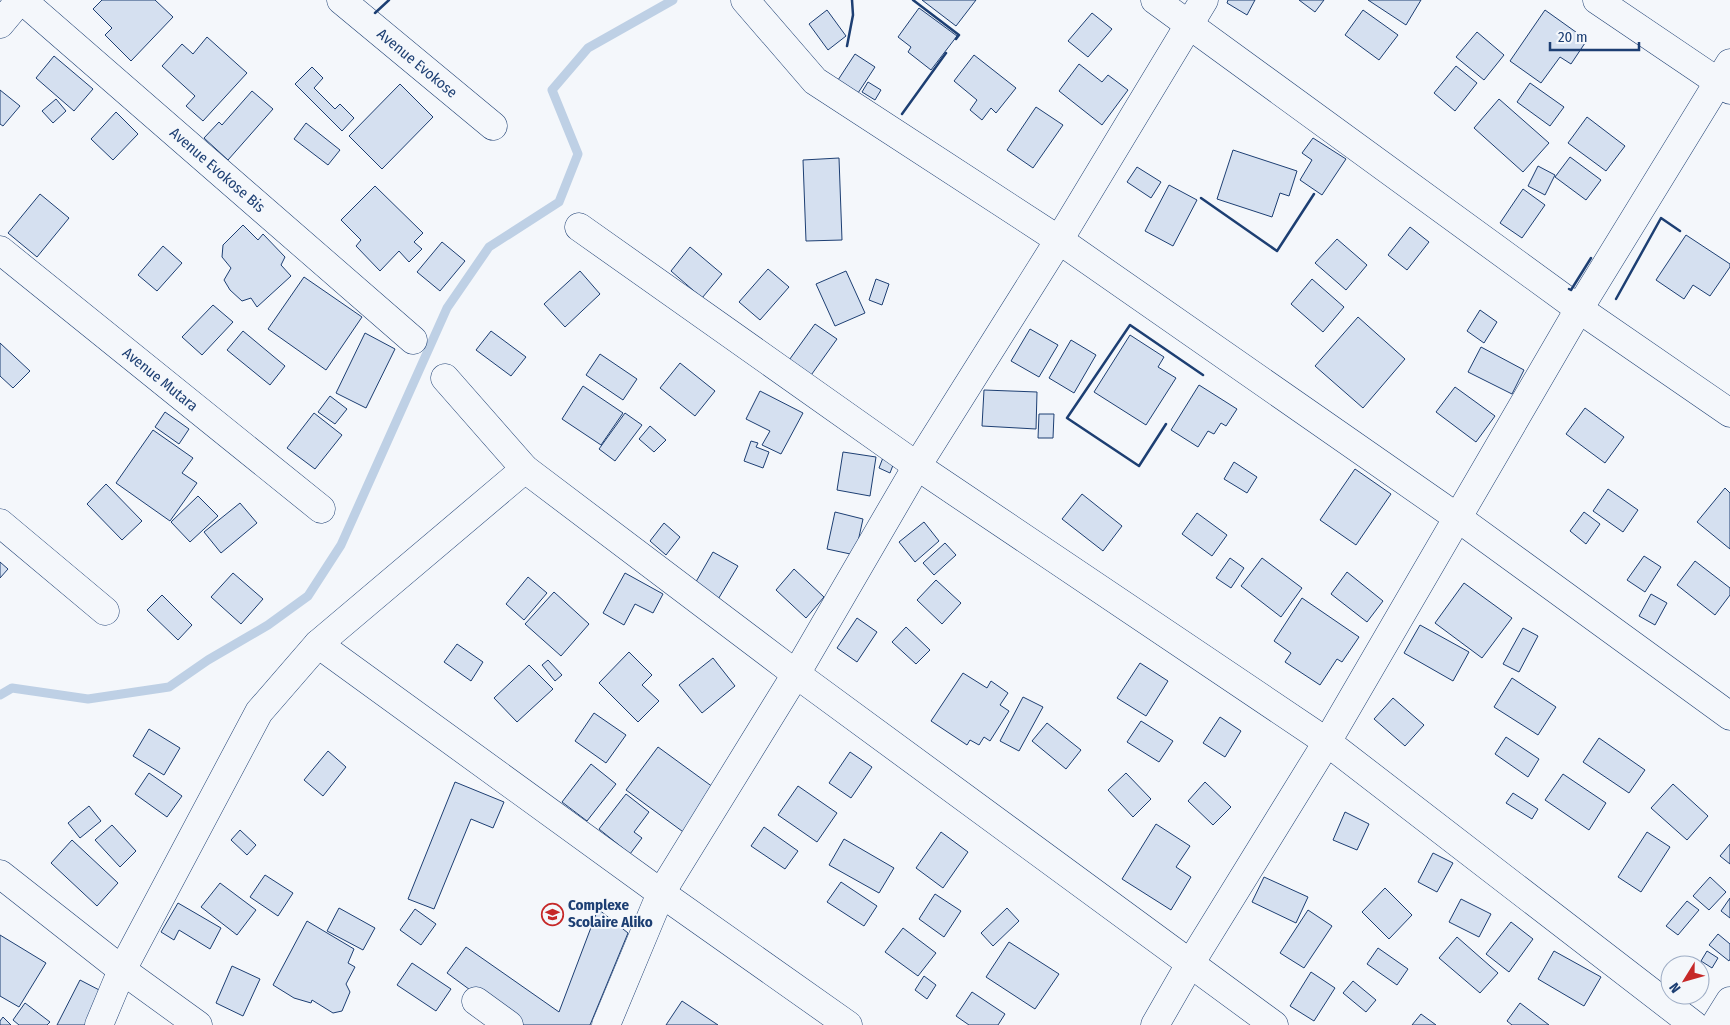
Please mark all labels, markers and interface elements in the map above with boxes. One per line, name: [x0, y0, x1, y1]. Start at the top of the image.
scale bar: [1550, 20, 1639, 52]
street label: Avenue Evokose: [374, 25, 461, 102]
text: 20 m: [1558, 28, 1588, 46]
street label: Avenue Evokose Bis: [166, 124, 269, 216]
street label: Avenue Mutara: [119, 344, 202, 415]
place label: Complexe Scolaire Aliko: [568, 896, 653, 931]
school or university icon: Complexe Scolaire Aliko: [540, 902, 564, 926]
north arrow: [1660, 955, 1710, 1005]
text: N: [1666, 979, 1684, 996]

